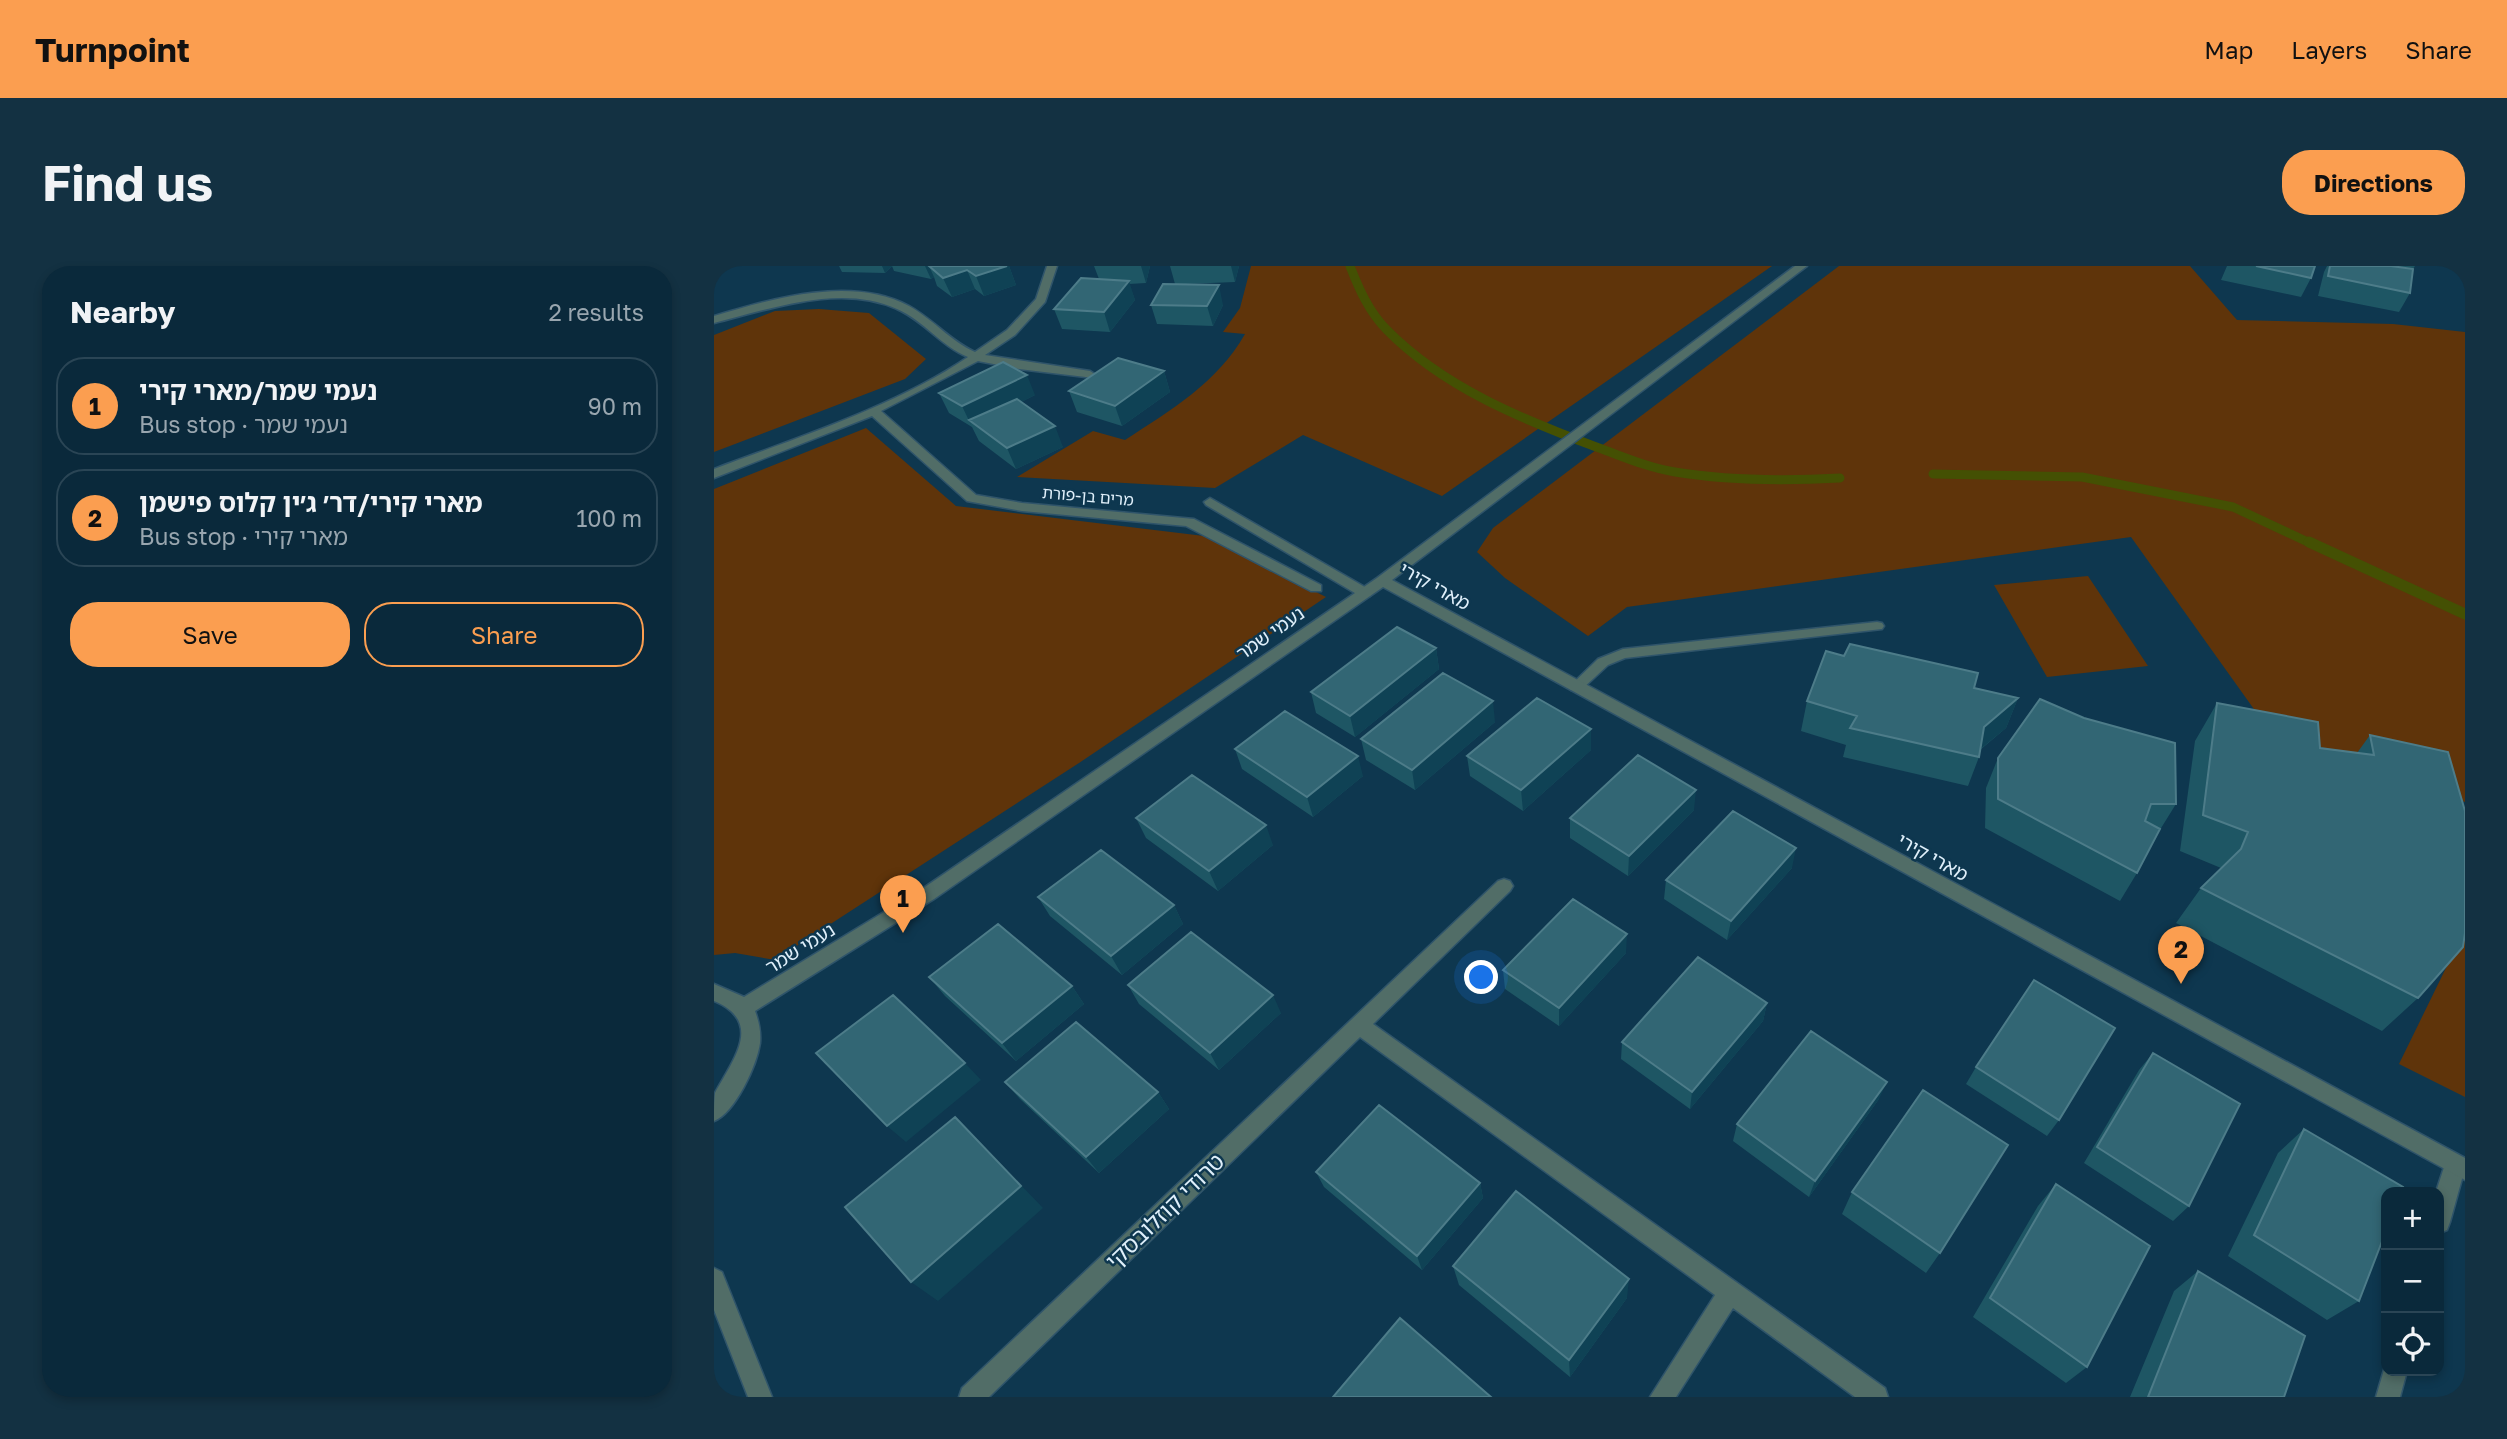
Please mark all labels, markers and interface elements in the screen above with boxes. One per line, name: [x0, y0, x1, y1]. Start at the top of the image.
text: Turnpoint: [35, 30, 190, 69]
text: Map: [2204, 35, 2253, 64]
text: Layers: [2291, 35, 2367, 64]
text: Share: [2405, 35, 2472, 64]
button: Directions: [2282, 150, 2465, 215]
text: Find us: [42, 153, 213, 212]
text: Nearby: [70, 294, 175, 330]
text: 2 results: [548, 298, 644, 326]
text: נעמי שמר/מארי קירי: [139, 375, 377, 406]
text: 1: [89, 392, 101, 420]
text: 90 m: [588, 392, 642, 420]
text: Bus stop · נעמי שמר: [139, 410, 348, 438]
street label: מרים בן-פורת: [1041, 482, 1135, 510]
text: מארי קירי/דר׳ ג׳ין קלוס פישמן: [139, 487, 483, 518]
text: 2: [88, 504, 102, 532]
text: 100 m: [576, 504, 642, 532]
text: Bus stop · מארי קירי: [139, 522, 348, 550]
street label: מארי קירי: [1396, 557, 1475, 614]
street label: נעמי שמר: [1231, 601, 1308, 664]
button: Save: [70, 602, 350, 667]
button: Share: [364, 602, 644, 667]
street label: מארי קירי: [1894, 828, 1973, 885]
pin: 1: [880, 875, 926, 933]
street label: נעמי שמר: [761, 917, 839, 978]
pin: 2: [2158, 926, 2204, 984]
your location: [1464, 960, 1498, 994]
street label: טרודי קוזלובסקי: [1099, 1147, 1230, 1274]
map controls: [2381, 1187, 2444, 1376]
button: +: [2381, 1187, 2444, 1250]
button: −: [2381, 1250, 2444, 1313]
button: locate: [2381, 1313, 2444, 1376]

